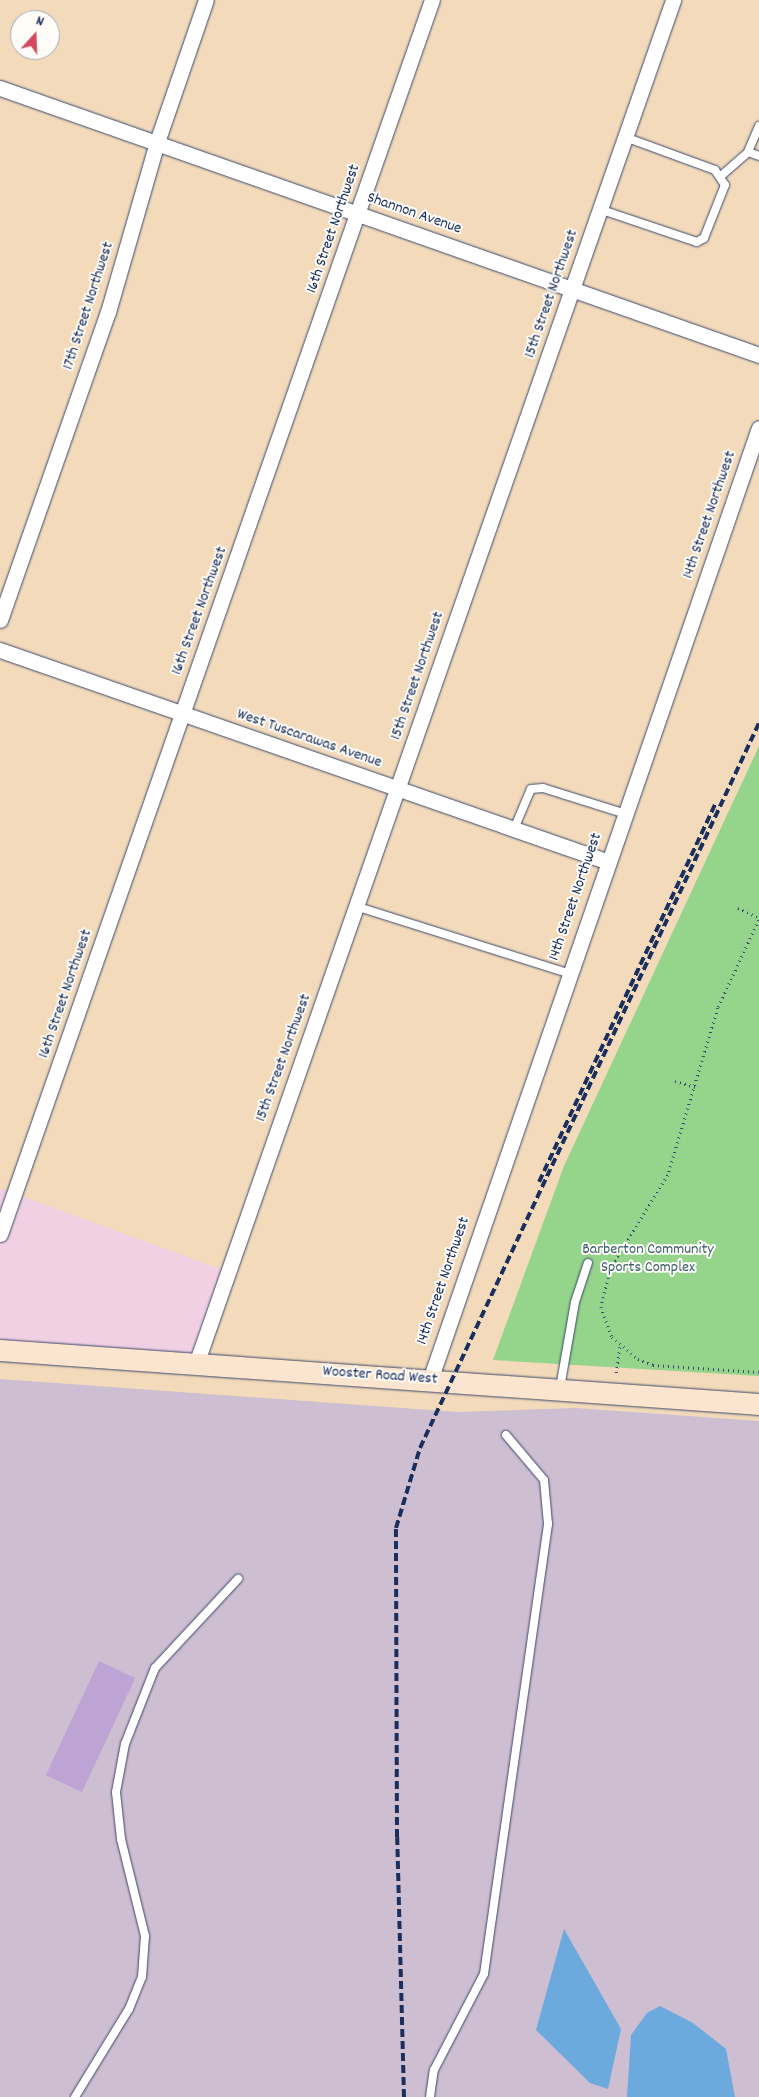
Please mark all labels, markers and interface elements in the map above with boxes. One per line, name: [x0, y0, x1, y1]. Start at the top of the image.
north arrow: [10, 10, 60, 60]
text: N: [33, 11, 46, 32]
street label: 16th Street Northwest: [303, 162, 365, 296]
street label: Shannon Avenue: [364, 189, 464, 239]
street label: 15th Street Northwest: [521, 227, 583, 361]
street label: 17th Street Northwest: [59, 240, 119, 372]
street label: 14th Street Northwest: [679, 449, 741, 581]
street label: 16th Street Northwest: [168, 544, 232, 678]
street label: 15th Street Northwest: [387, 609, 449, 743]
street label: West Tuscarawas Avenue: [234, 705, 384, 773]
street label: 14th Street Northwest: [545, 831, 607, 963]
street label: 16th Street Northwest: [35, 927, 97, 1061]
street label: 15th Street Northwest: [252, 992, 316, 1124]
street label: 14th Street Northwest: [413, 1215, 475, 1347]
park label: Barberton Community Sports Complex: [582, 1240, 714, 1278]
street label: Wooster Road West: [322, 1362, 438, 1390]

